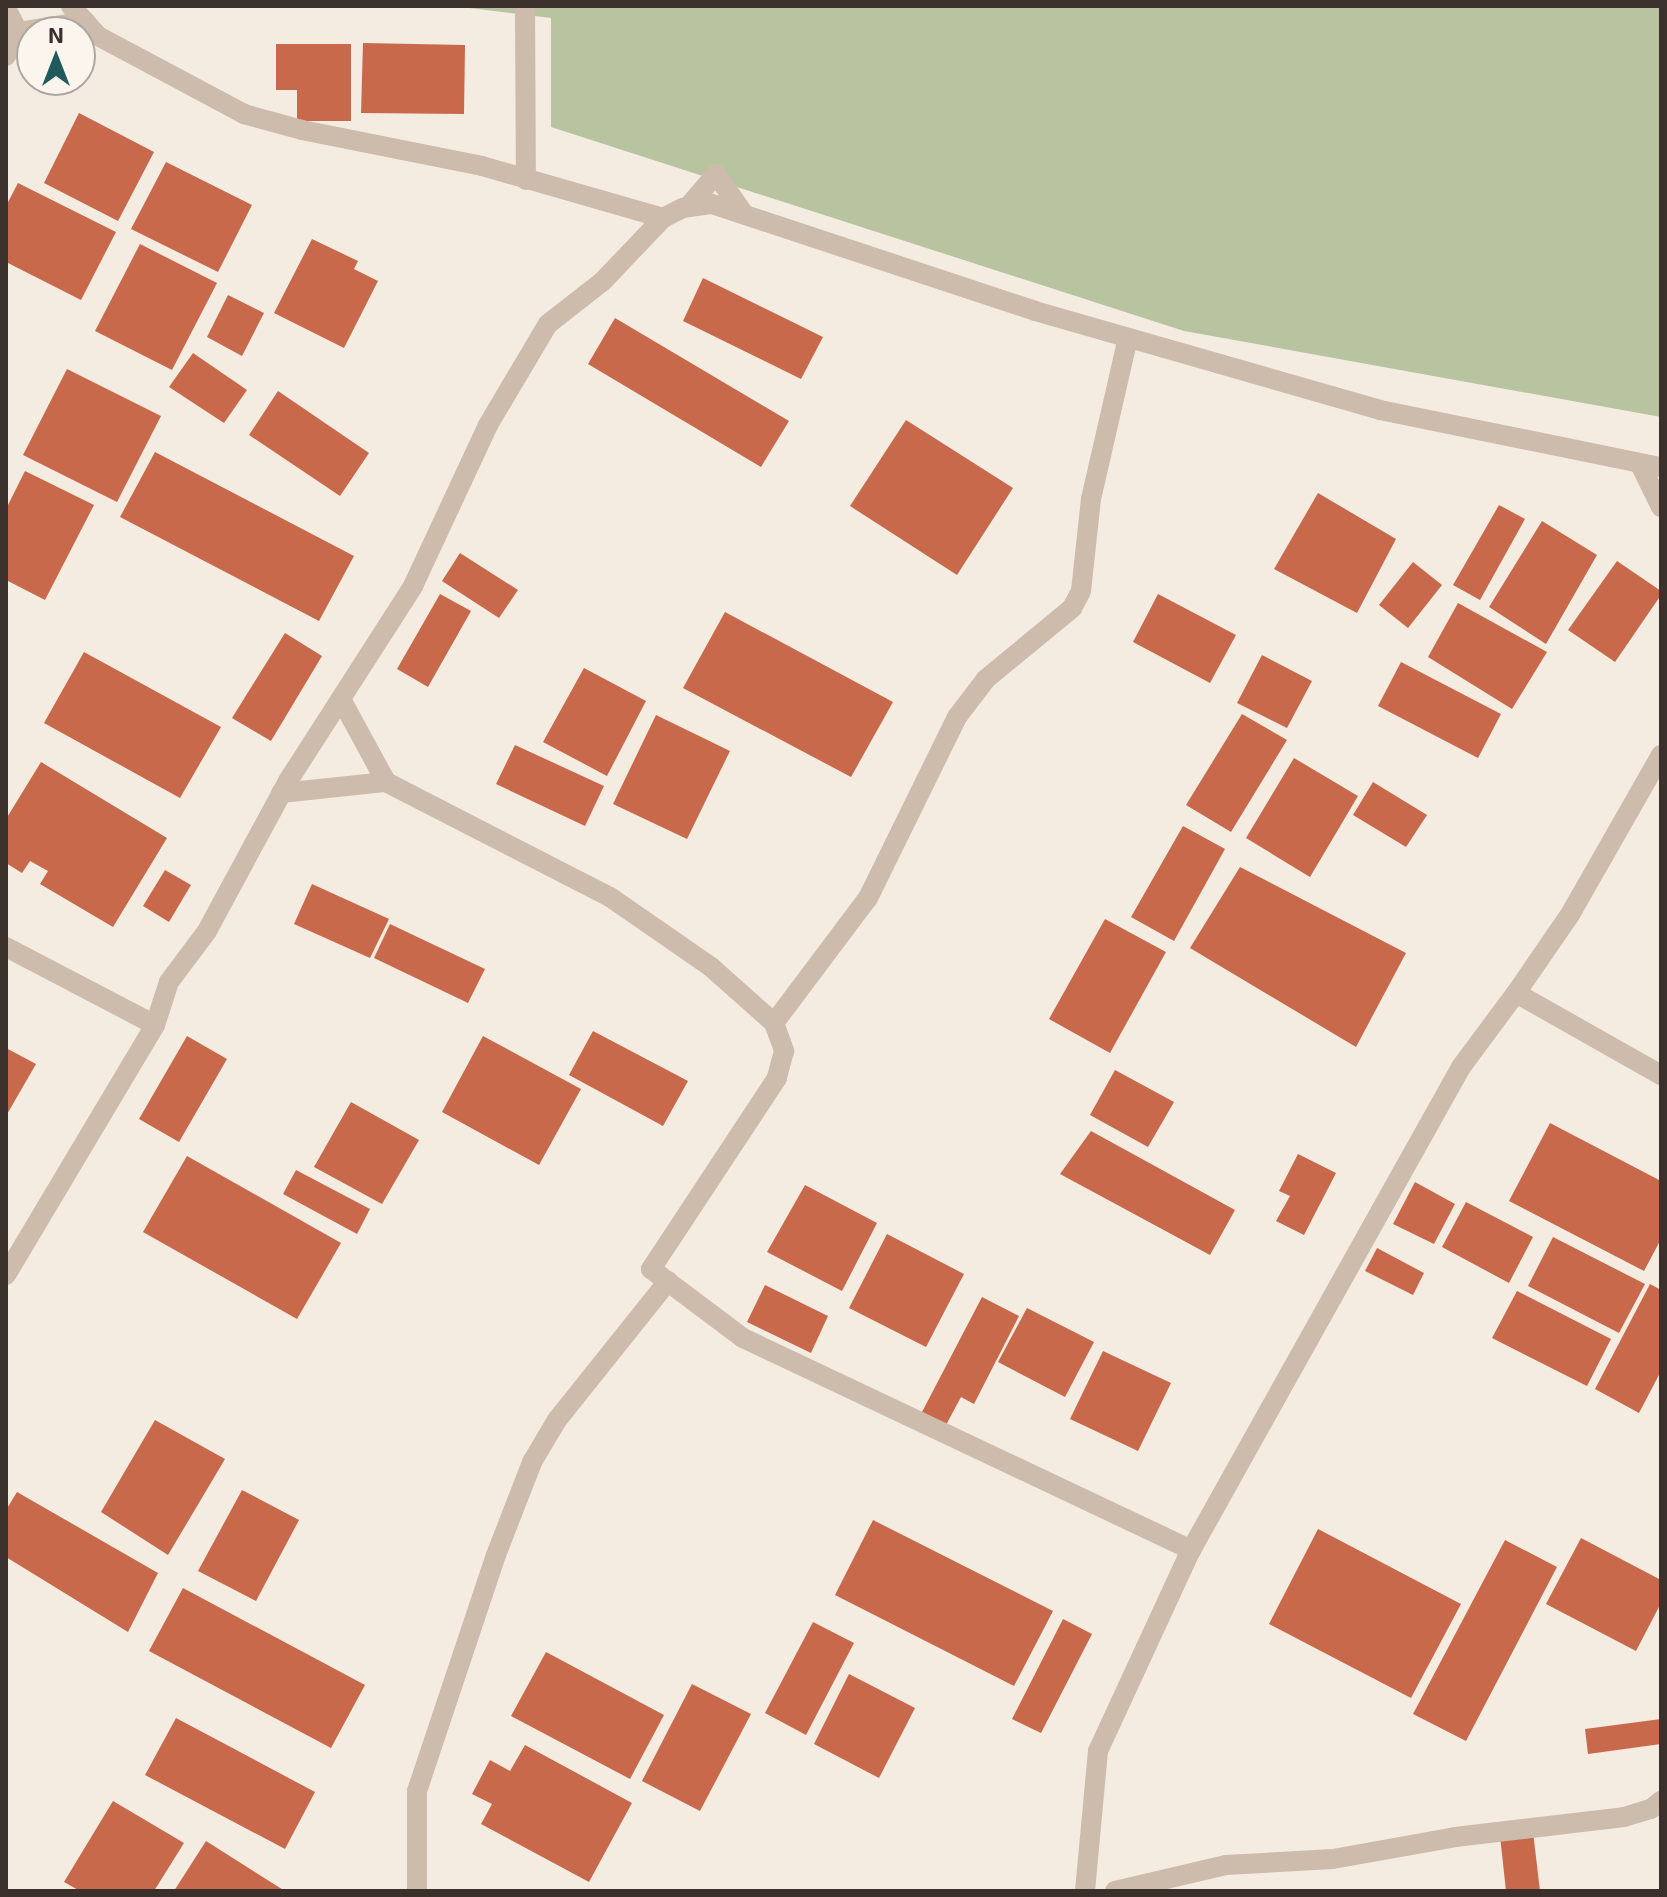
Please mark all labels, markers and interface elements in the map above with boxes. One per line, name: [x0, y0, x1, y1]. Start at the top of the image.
north arrow: [16, 16, 96, 96]
text: N: [48, 21, 64, 47]

